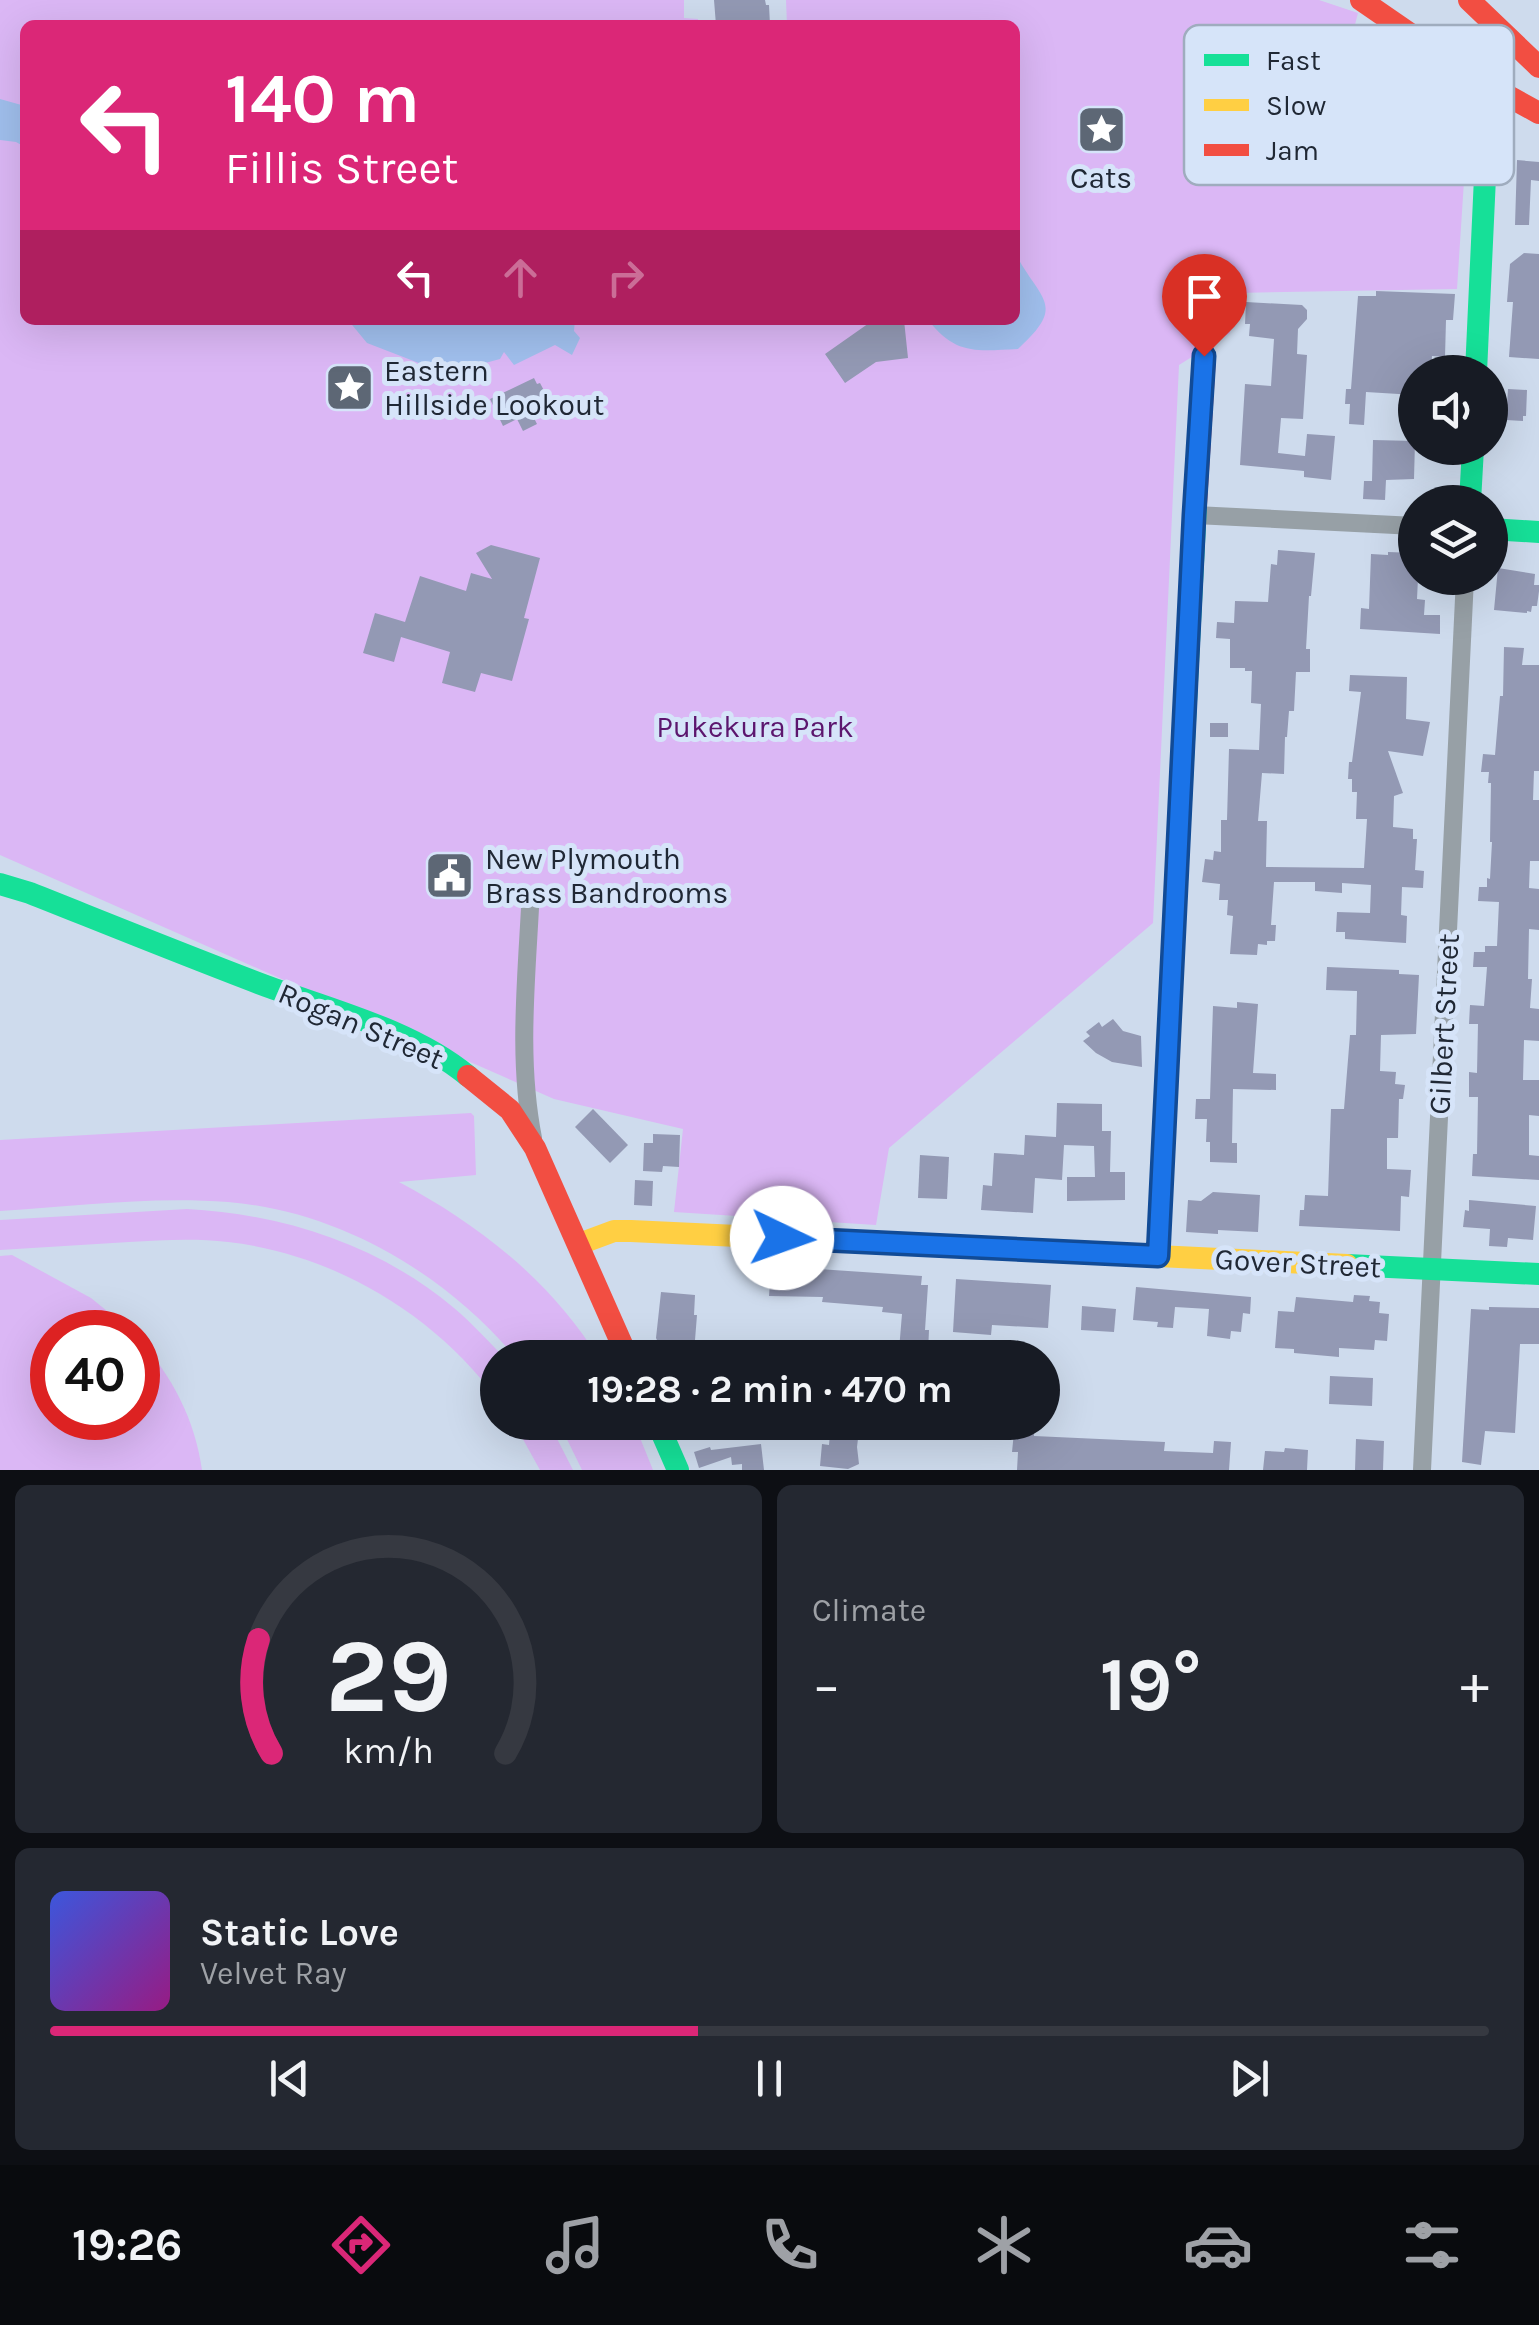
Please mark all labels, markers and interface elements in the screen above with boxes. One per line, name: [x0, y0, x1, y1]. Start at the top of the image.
legend: [1184, 25, 1514, 185]
text: Fast: [1266, 44, 1321, 77]
text: 140 m: [225, 58, 420, 140]
icon: left: [60, 60, 190, 190]
text: Slow: [1266, 89, 1326, 122]
place icon: Cats: [1075, 103, 1127, 155]
text: Jam: [1266, 134, 1319, 167]
text: Fillis Street: [225, 142, 458, 194]
place label: Cats: [1070, 160, 1132, 196]
icon: left: [388, 250, 443, 305]
icon: ahead: [493, 250, 548, 305]
icon: right: [598, 250, 653, 305]
pin: [1162, 254, 1247, 357]
icon: arrive: [1177, 269, 1232, 324]
place label: Eastern Hillside Lookout: [384, 353, 604, 423]
map controls: [1398, 355, 1508, 595]
button: sound: [1398, 355, 1508, 465]
place icon: Eastern Hillside Lookout: [323, 362, 375, 414]
button: layers: [1398, 485, 1508, 595]
park label: Pukekura Park: [656, 709, 854, 745]
place label: New Plymouth Brass Bandrooms: [485, 841, 728, 911]
public building icon: New Plymouth Brass Bandrooms: [424, 850, 476, 902]
street label: Gilbert Street: [1421, 932, 1467, 1116]
street label: Rogan Street: [273, 975, 449, 1077]
position arrow: [730, 1186, 834, 1290]
street label: Gover Street: [1214, 1241, 1382, 1285]
speed limit sign: 40: [30, 1310, 160, 1440]
text: 19:28 · 2 min · 470 m: [587, 1367, 953, 1412]
text: Climate: [812, 1592, 926, 1629]
text: 29: [325, 1616, 452, 1737]
text: 19°: [1100, 1641, 1201, 1729]
text: −: [812, 1653, 841, 1717]
text: +: [1460, 1653, 1489, 1717]
text: km/h: [343, 1730, 434, 1772]
text: Static Love: [200, 1910, 399, 1955]
text: Velvet Ray: [200, 1955, 347, 1992]
icon: previous: [262, 2051, 317, 2106]
icon: pause: [742, 2051, 797, 2106]
icon: next: [1222, 2051, 1277, 2106]
icon: directions: [326, 2210, 396, 2280]
icon: music: [540, 2210, 610, 2280]
icon: phone: [755, 2210, 825, 2280]
icon: climate: [969, 2210, 1039, 2280]
icon: car: [1183, 2210, 1253, 2280]
icon: filters: [1397, 2210, 1467, 2280]
text: 19:26: [72, 2219, 182, 2271]

